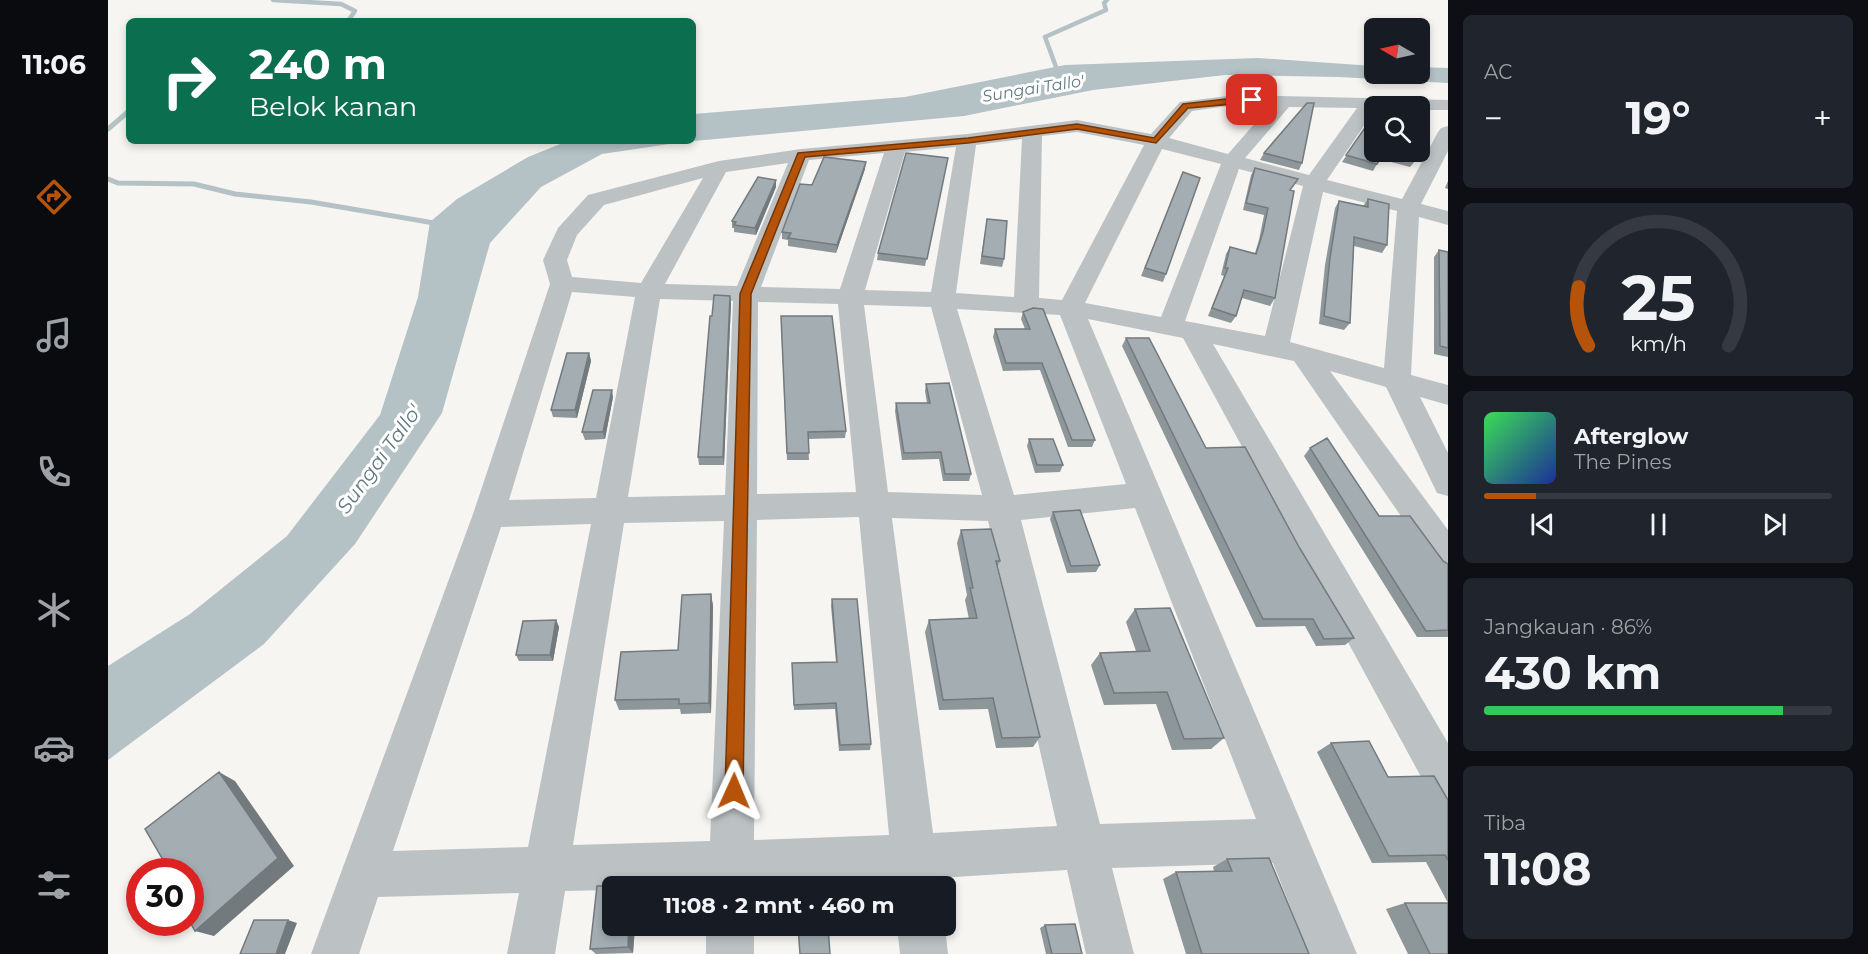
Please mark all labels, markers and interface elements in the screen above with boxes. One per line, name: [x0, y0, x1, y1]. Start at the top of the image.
north arrow: [1364, 18, 1430, 84]
map controls: [1364, 18, 1430, 162]
text: 240 m: [249, 38, 387, 90]
icon: right: [150, 42, 228, 120]
text: 11:06: [22, 48, 86, 81]
text: AC: [1484, 60, 1512, 84]
water label: Sungai Tallo': [981, 71, 1086, 106]
pin: [1226, 74, 1277, 125]
icon: arrive: [1235, 83, 1268, 116]
text: Belok kanan: [249, 90, 417, 123]
text: 19°: [1625, 90, 1691, 145]
button: search: [1364, 96, 1430, 162]
text: −: [1484, 98, 1503, 138]
text: +: [1813, 98, 1832, 138]
icon: directions: [33, 176, 75, 218]
text: 25: [1621, 260, 1695, 336]
icon: music: [33, 314, 75, 356]
text: km/h: [1629, 331, 1687, 357]
water label: Sungai Tallo': [332, 399, 427, 518]
text: Afterglow: [1574, 423, 1688, 450]
text: The Pines: [1574, 450, 1671, 474]
icon: phone: [33, 451, 75, 493]
icon: previous: [1526, 508, 1559, 541]
icon: pause: [1642, 508, 1675, 541]
icon: next: [1758, 508, 1791, 541]
icon: climate: [33, 589, 75, 631]
text: Jangkauan · 86%: [1484, 615, 1652, 639]
text: 430 km: [1484, 645, 1661, 700]
icon: car: [33, 727, 75, 769]
position arrow: [702, 759, 766, 823]
text: Tiba: [1484, 811, 1526, 835]
text: 11:08: [1484, 841, 1591, 896]
speed limit sign: 30: [126, 858, 204, 936]
icon: filters: [33, 864, 75, 906]
text: 11:08 · 2 mnt · 460 m: [663, 892, 895, 919]

